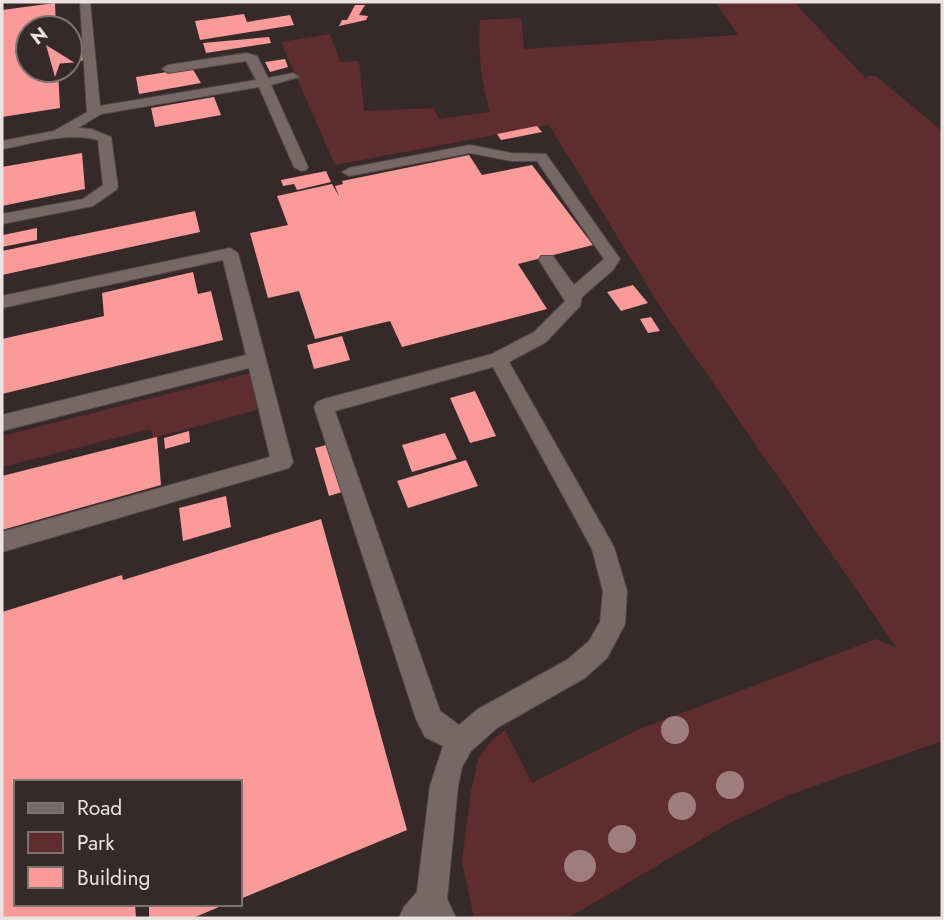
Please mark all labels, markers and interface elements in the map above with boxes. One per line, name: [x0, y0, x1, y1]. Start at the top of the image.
north arrow: [14, 14, 84, 84]
text: N: [25, 20, 53, 51]
legend: [14, 780, 242, 906]
text: Road: [77, 793, 122, 823]
text: Park: [77, 828, 115, 858]
text: Building: [77, 863, 150, 893]

